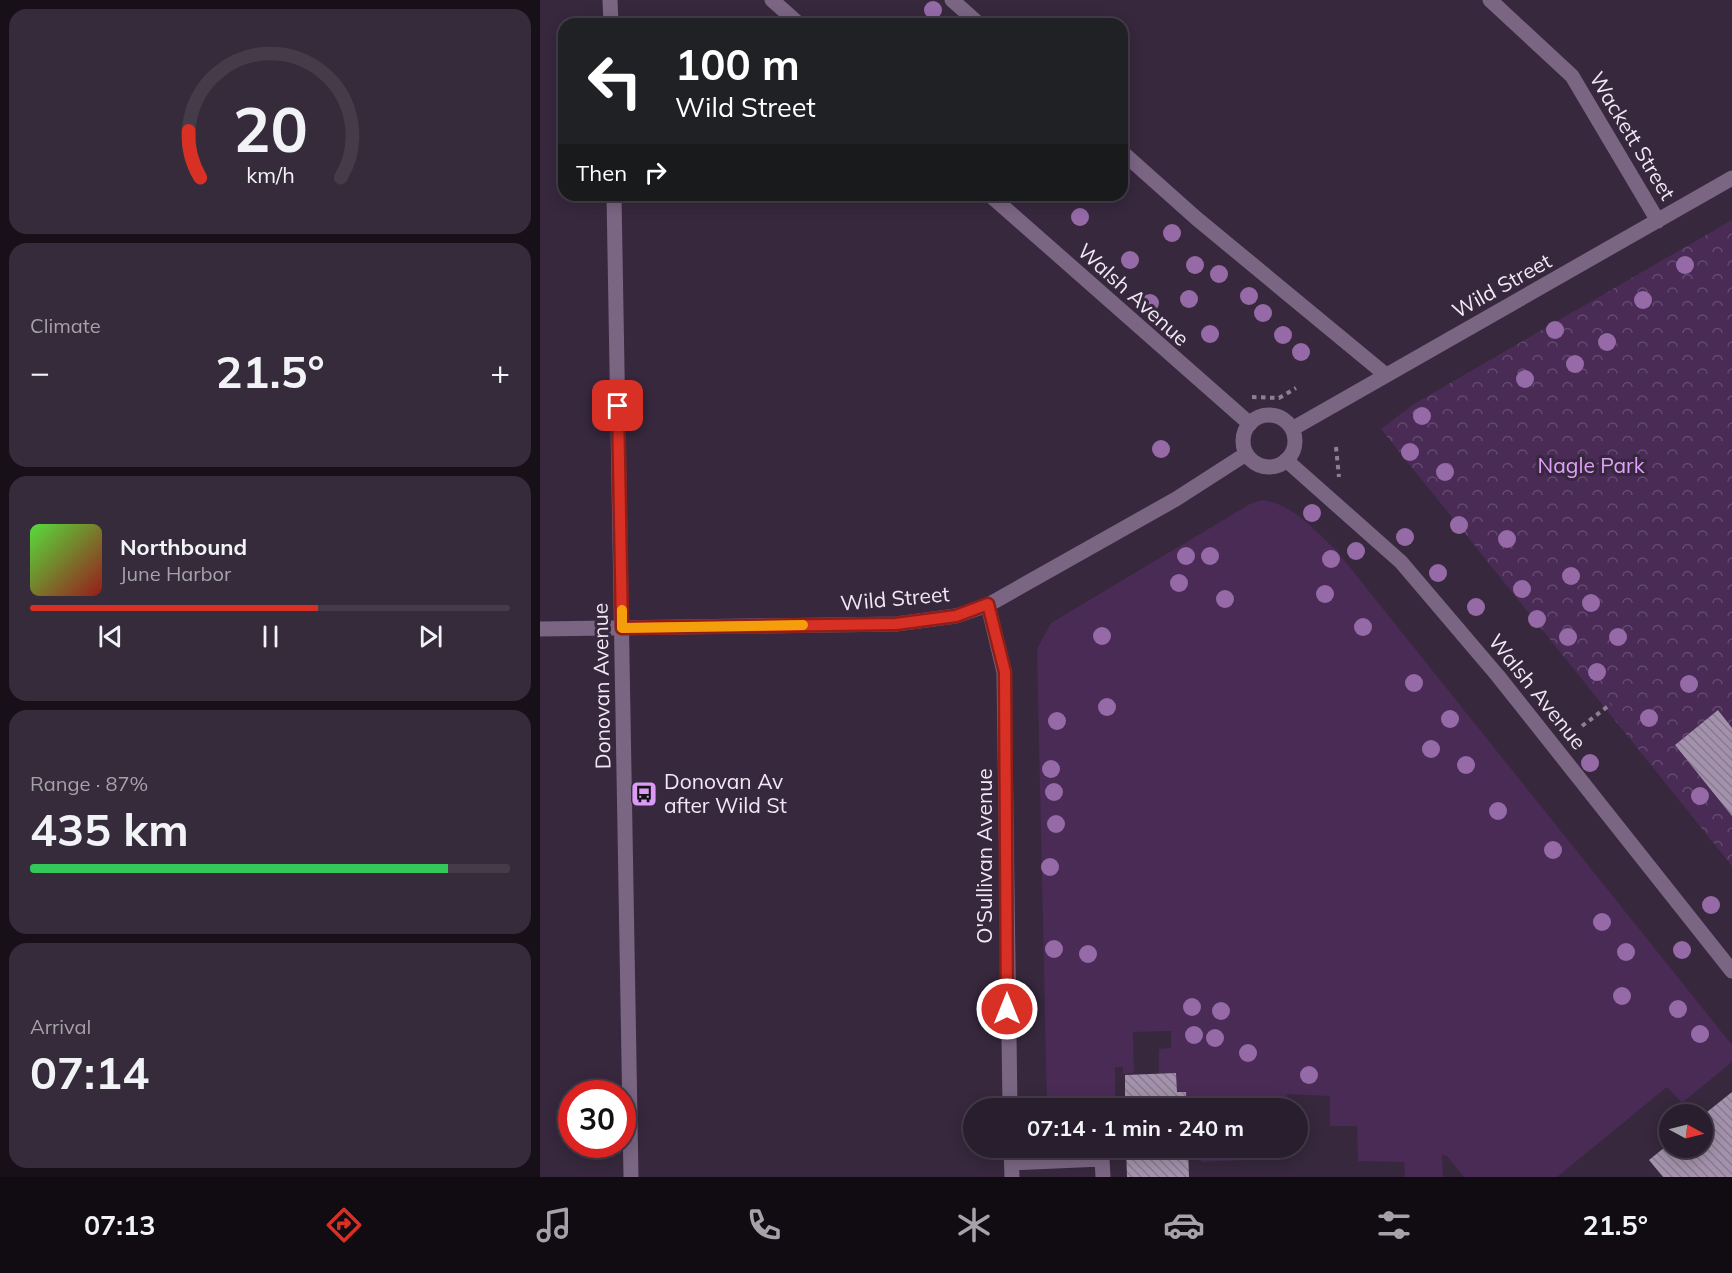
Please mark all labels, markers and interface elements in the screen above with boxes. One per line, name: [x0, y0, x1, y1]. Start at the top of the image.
text: 100 m: [675, 38, 800, 91]
icon: left: [576, 42, 654, 120]
street label: Wackett Street: [1584, 67, 1681, 204]
text: 20: [233, 89, 307, 168]
text: Wild Street: [675, 90, 816, 124]
icon: right: [639, 156, 672, 189]
text: Then: [576, 159, 627, 187]
text: km/h: [246, 162, 294, 189]
street label: Walsh Avenue: [1073, 237, 1195, 351]
street label: Wild Street: [1447, 247, 1556, 323]
text: Climate: [30, 313, 101, 338]
text: 21.5°: [215, 343, 325, 399]
text: −: [30, 351, 50, 392]
text: +: [490, 351, 510, 392]
pin: [592, 380, 643, 431]
icon: arrive: [601, 389, 634, 422]
park label: Nagle Park: [1537, 452, 1645, 478]
text: Northbound: [120, 533, 247, 561]
text: June Harbor: [120, 561, 231, 586]
street label: Wild Street: [839, 580, 951, 616]
street label: Donovan Avenue: [587, 603, 615, 769]
icon: previous: [94, 620, 127, 653]
icon: pause: [254, 620, 287, 653]
icon: next: [414, 620, 447, 653]
street label: Walsh Avenue: [1483, 628, 1592, 754]
place label: Donovan Av after Wild St: [664, 768, 787, 818]
street label: O'Sullivan Avenue: [971, 768, 997, 944]
text: Range · 87%: [30, 771, 148, 796]
bus stop icon: Donovan Av after Wild St: [629, 779, 659, 809]
text: 435 km: [30, 801, 189, 857]
position arrow: [975, 977, 1039, 1041]
text: Arrival: [30, 1014, 91, 1039]
text: 07:14: [30, 1044, 149, 1100]
speed limit sign: 30: [558, 1080, 636, 1158]
north arrow: [1659, 1104, 1713, 1158]
map controls: [1659, 1104, 1713, 1158]
text: 07:14 · 1 min · 240 m: [1027, 1114, 1244, 1142]
icon: directions: [323, 1204, 365, 1246]
icon: music: [533, 1204, 575, 1246]
icon: phone: [743, 1204, 785, 1246]
icon: climate: [953, 1204, 995, 1246]
icon: car: [1163, 1204, 1205, 1246]
icon: filters: [1373, 1204, 1415, 1246]
text: 07:13: [84, 1208, 155, 1242]
text: 21.5°: [1582, 1208, 1648, 1242]

